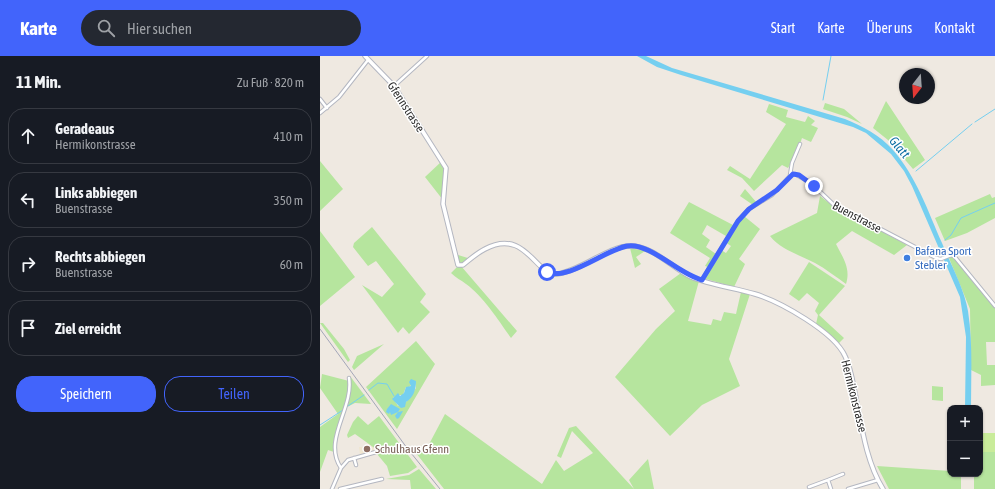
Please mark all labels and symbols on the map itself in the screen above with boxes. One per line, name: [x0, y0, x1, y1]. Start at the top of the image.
north arrow: [899, 68, 935, 104]
street label: Gfennstrasse: [385, 79, 427, 135]
water label: Glatt: [886, 133, 913, 161]
route end: [805, 177, 823, 195]
street label: Buenstrasse: [830, 198, 884, 236]
place label: Bafana Sport Stebler: [915, 244, 972, 272]
marker: Bafana Sport Stebler: [902, 253, 912, 263]
route start: [538, 263, 556, 281]
street label: Hermikonstrasse: [838, 358, 870, 434]
place label: Schulhaus Gfenn: [375, 442, 449, 456]
marker: Schulhaus Gfenn: [362, 444, 372, 454]

